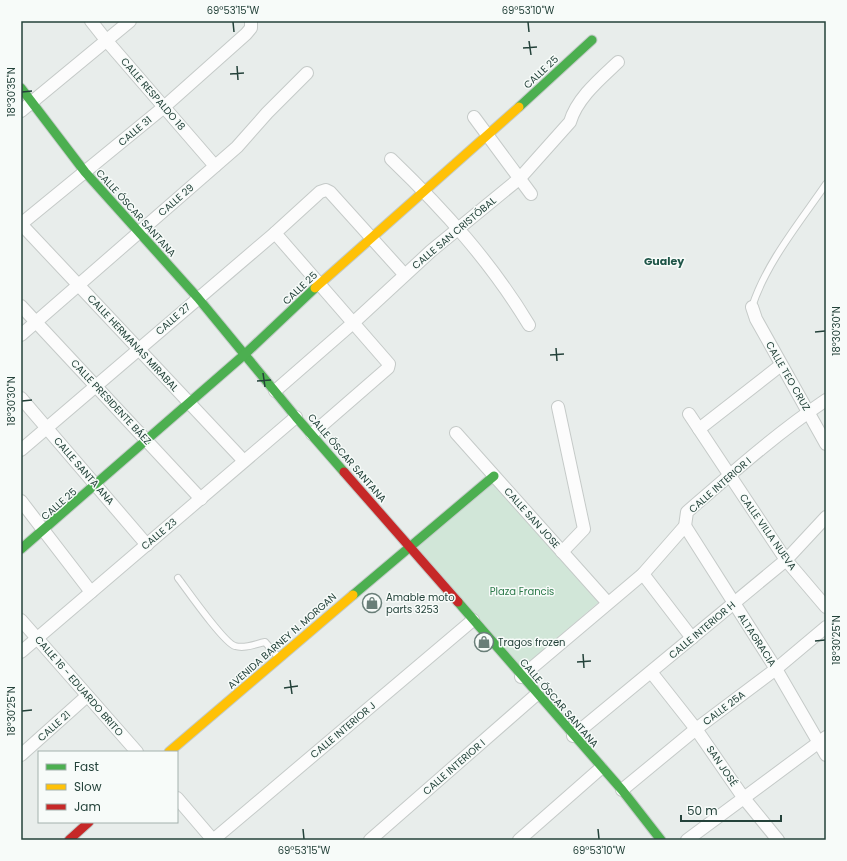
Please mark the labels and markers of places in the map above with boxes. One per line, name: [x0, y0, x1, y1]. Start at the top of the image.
place label: Amable moto parts 3253: [386, 590, 455, 617]
shop icon: Amable moto parts 3253: [361, 592, 383, 614]
shop icon: Tragos frozen: [473, 631, 495, 653]
place label: Tragos frozen: [498, 635, 566, 650]

